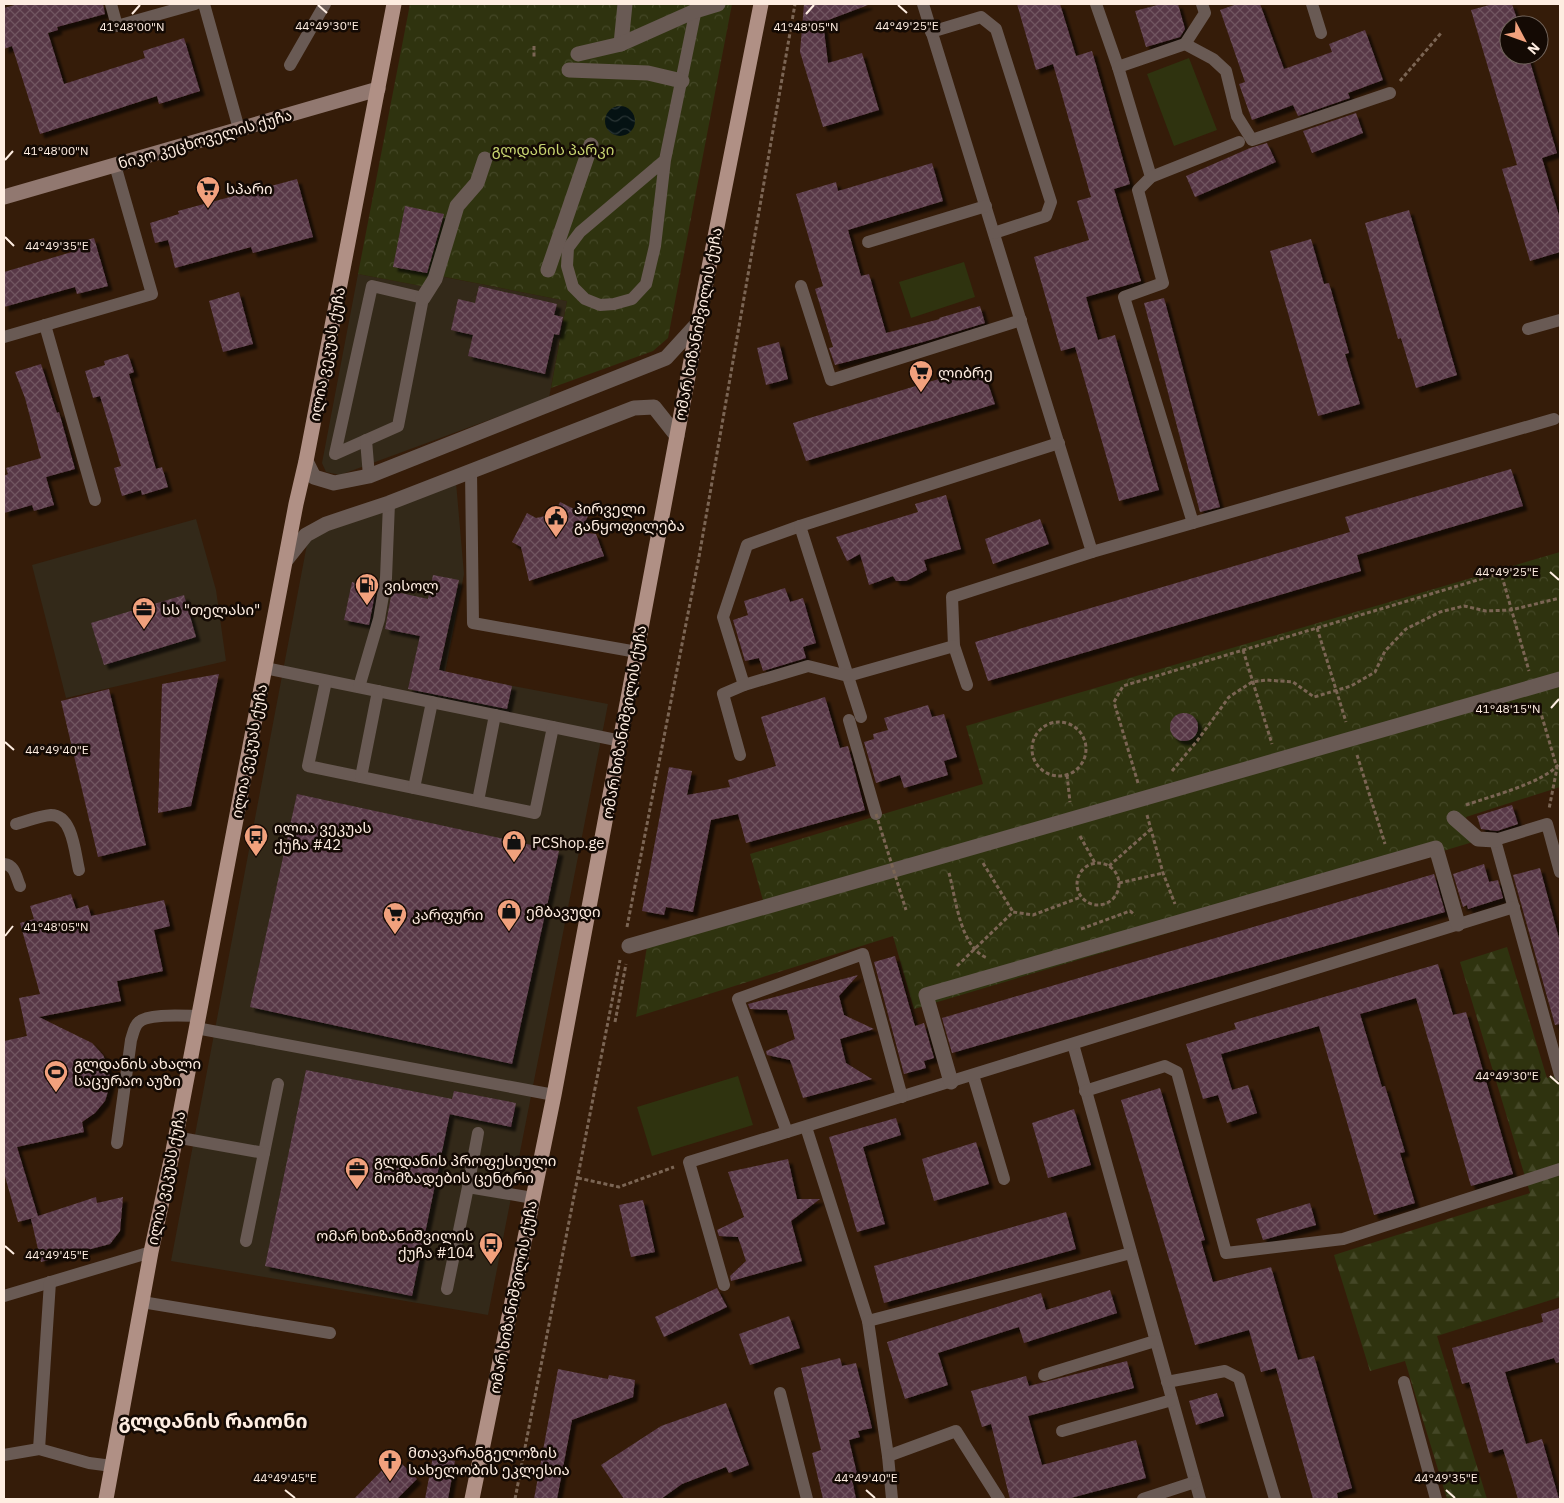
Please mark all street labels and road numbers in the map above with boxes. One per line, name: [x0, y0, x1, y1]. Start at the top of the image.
street label: ნიკო კეცხოველის ქუჩა: [116, 105, 294, 173]
street label: ომარ ხიზანიშვილის ქუჩა: [670, 226, 726, 422]
street label: ილია ვეკუას ქუჩა: [305, 285, 349, 423]
street label: ომარ ხიზანიშვილის ქუჩა: [598, 624, 650, 820]
street label: ილია ვეკუას ქუჩა: [227, 682, 271, 820]
street label: ილია ვეკუას ქუჩა: [143, 1109, 189, 1247]
street label: ომარ ხიზანიშვილის ქუჩა: [485, 1199, 541, 1395]

